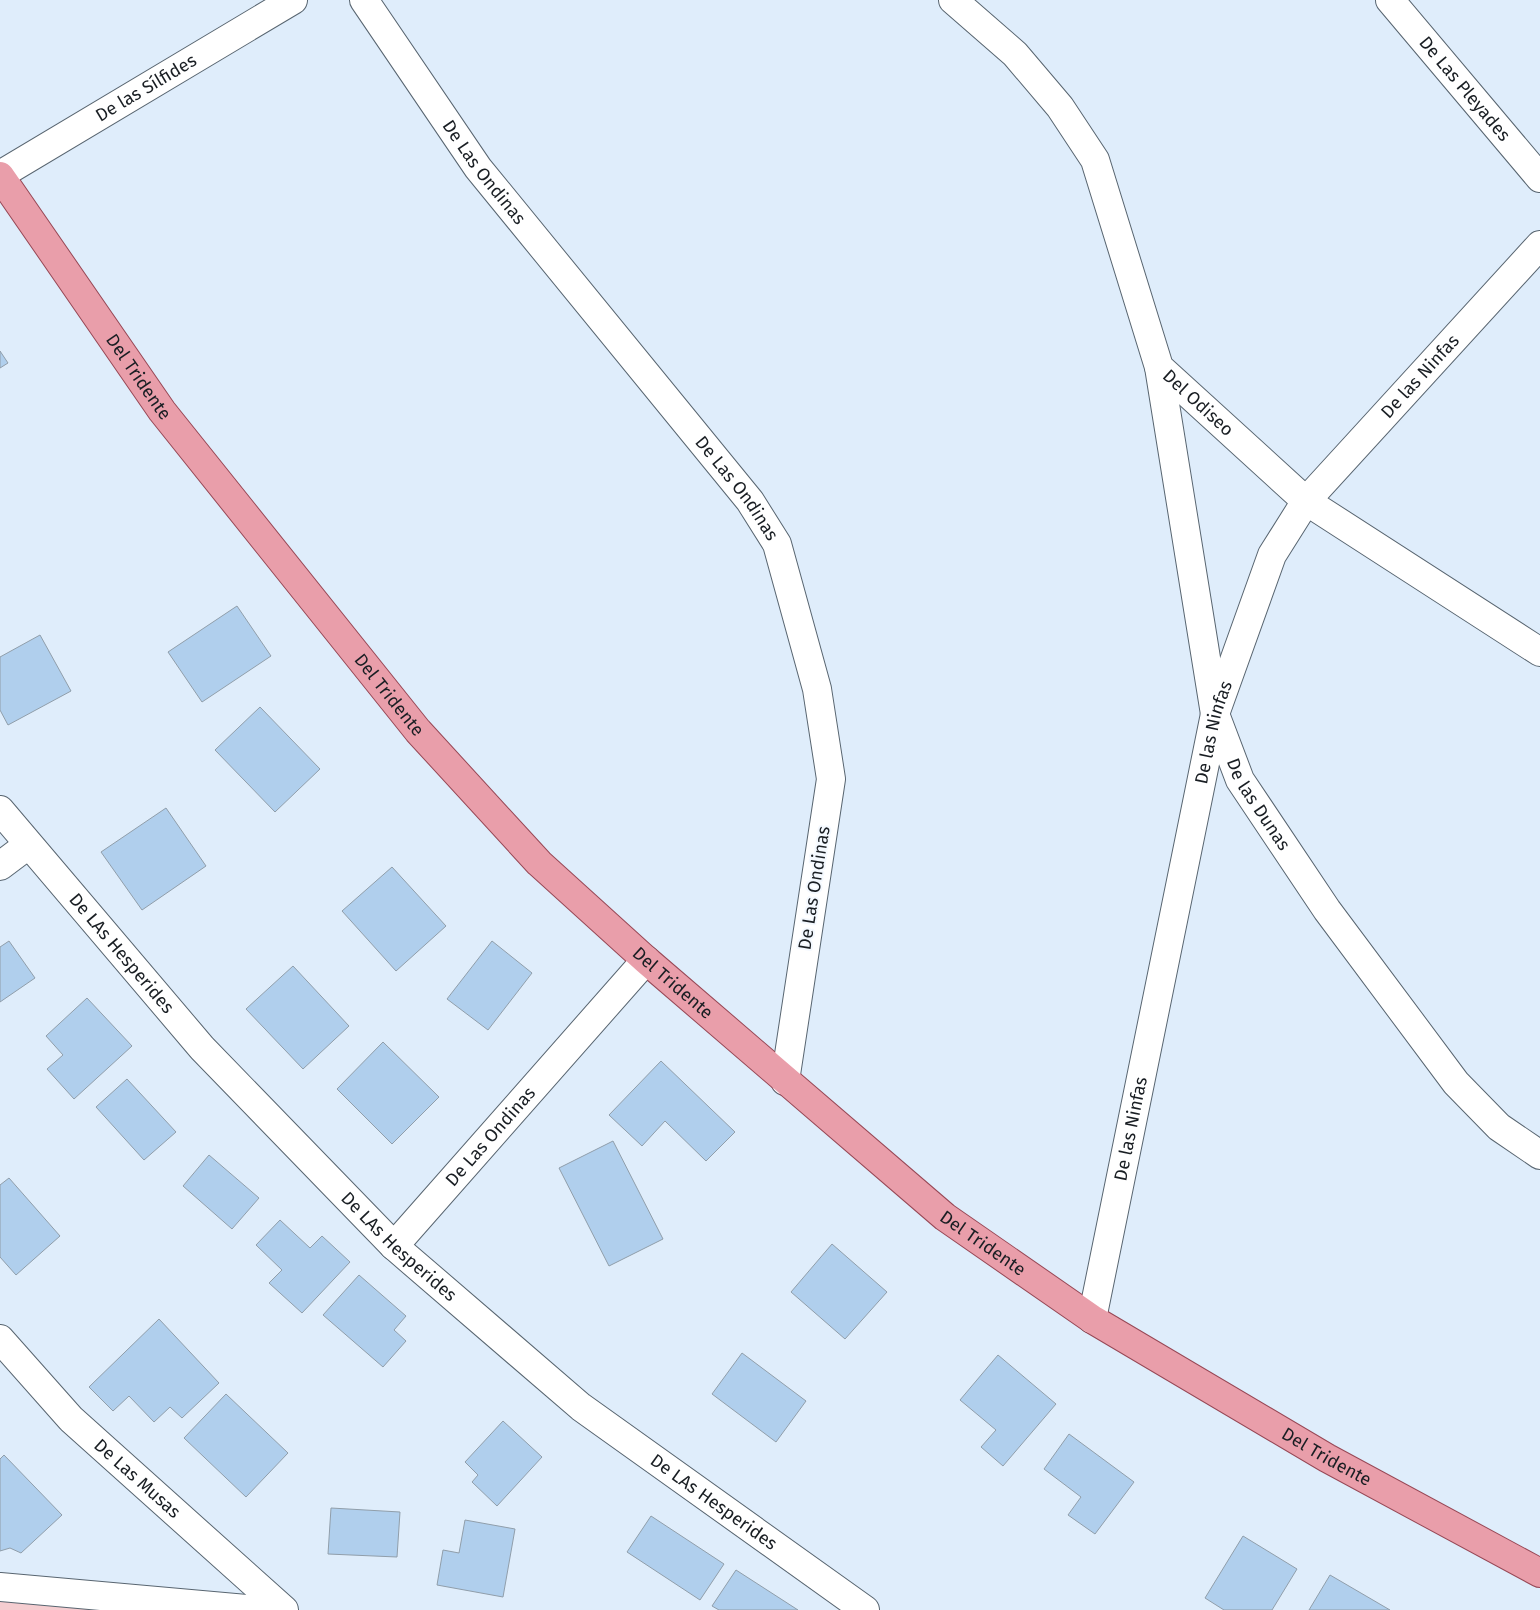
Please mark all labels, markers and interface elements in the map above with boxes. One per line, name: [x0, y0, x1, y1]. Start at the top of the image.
street label: De Las Pleyades: [1414, 32, 1515, 146]
street label: De las Sílfides: [91, 49, 200, 126]
street label: De Las Ondinas: [438, 116, 531, 229]
street label: Del Tridente: [101, 330, 176, 424]
street label: De las Ninfas: [1376, 330, 1464, 423]
street label: Del Odiseo: [1158, 365, 1238, 441]
street label: De Las Ondinas: [690, 432, 783, 545]
street label: Del Tridente: [349, 649, 429, 741]
street label: De las Ninfas: [1190, 678, 1237, 786]
street label: De las Dunas: [1222, 755, 1295, 855]
street label: De Las Ondinas: [793, 824, 835, 952]
street label: De LAs Hesperides: [65, 889, 179, 1018]
street label: Del Tridente: [628, 942, 718, 1024]
street label: De las Ninfas: [1109, 1075, 1152, 1183]
street label: De Las Ondinas: [441, 1082, 540, 1191]
street label: De LAs Hesperides: [336, 1187, 461, 1306]
street label: Del Tridente: [936, 1206, 1030, 1281]
street label: Del Tridente: [1278, 1423, 1375, 1491]
street label: De Las Musas: [90, 1434, 185, 1523]
street label: De LAs Hesperides: [646, 1449, 782, 1555]

